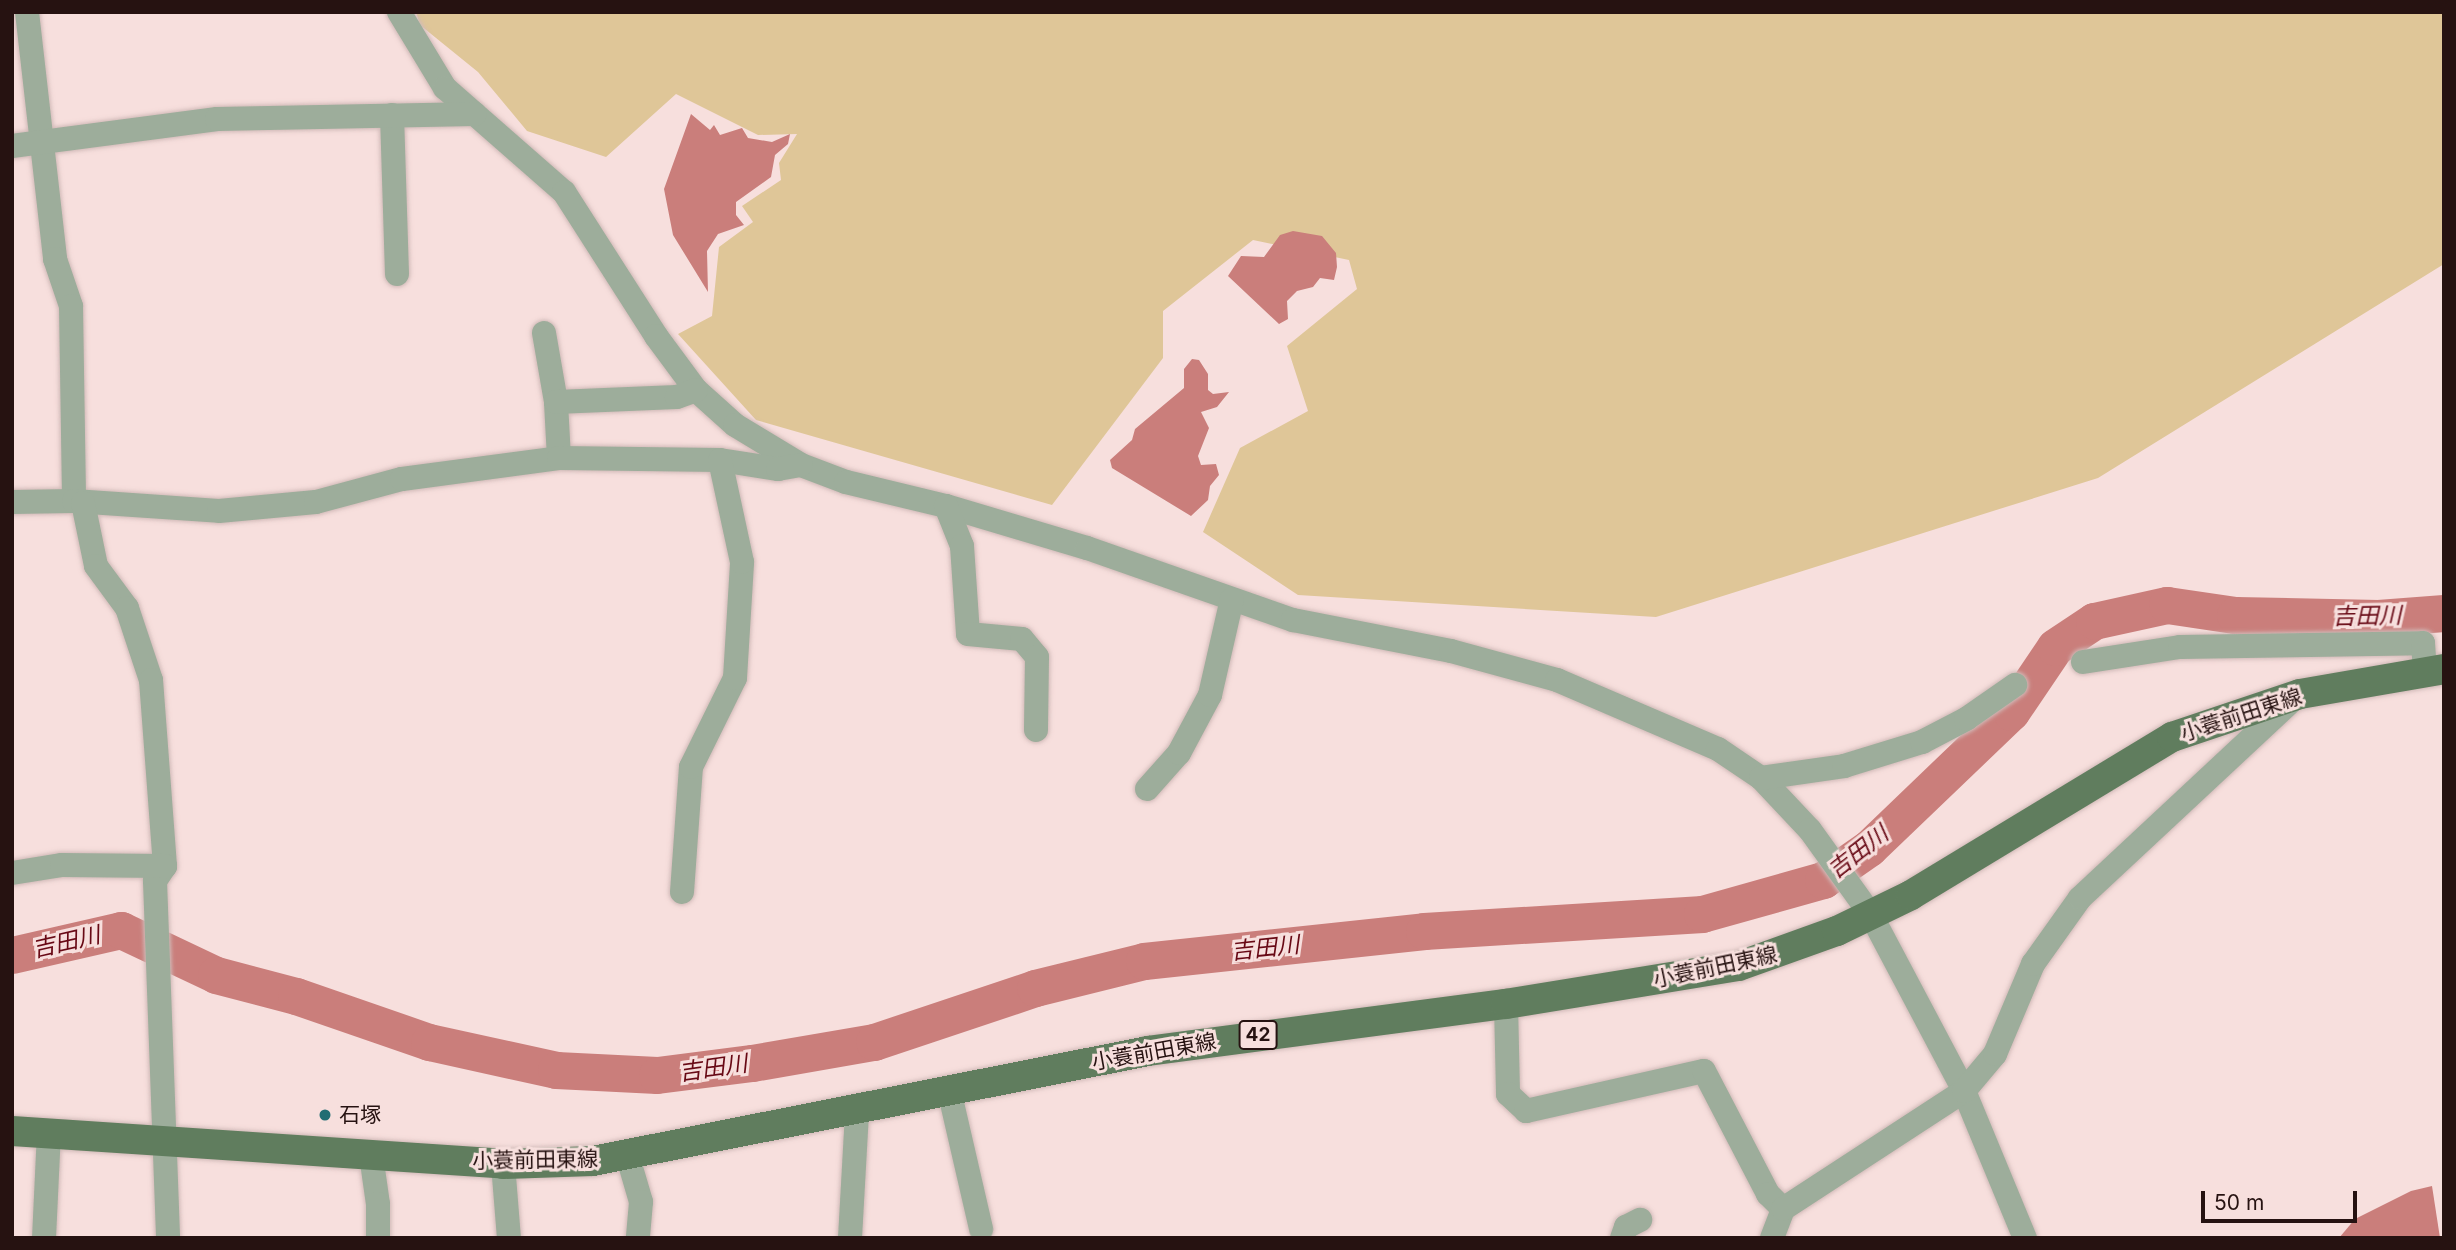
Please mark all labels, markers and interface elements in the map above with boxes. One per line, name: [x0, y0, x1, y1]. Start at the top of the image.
water label: 吉田川: [2332, 602, 2402, 630]
street label: 小蓑前田東線: [2177, 684, 2305, 746]
water label: 吉田川: [1822, 820, 1894, 884]
water label: 吉田川: [29, 921, 103, 963]
water label: 吉田川: [1229, 931, 1301, 965]
street label: 小蓑前田東線: [1651, 942, 1779, 992]
road number: 42: [1237, 1020, 1279, 1050]
street label: 小蓑前田東線: [1090, 1029, 1218, 1075]
water label: 吉田川: [677, 1050, 749, 1086]
place label: 石塚: [339, 1102, 381, 1128]
marker: 石塚: [317, 1107, 333, 1123]
street label: 小蓑前田東線: [472, 1146, 598, 1174]
scale bar: [2204, 1176, 2360, 1220]
text: 50 m: [2214, 1190, 2264, 1215]

